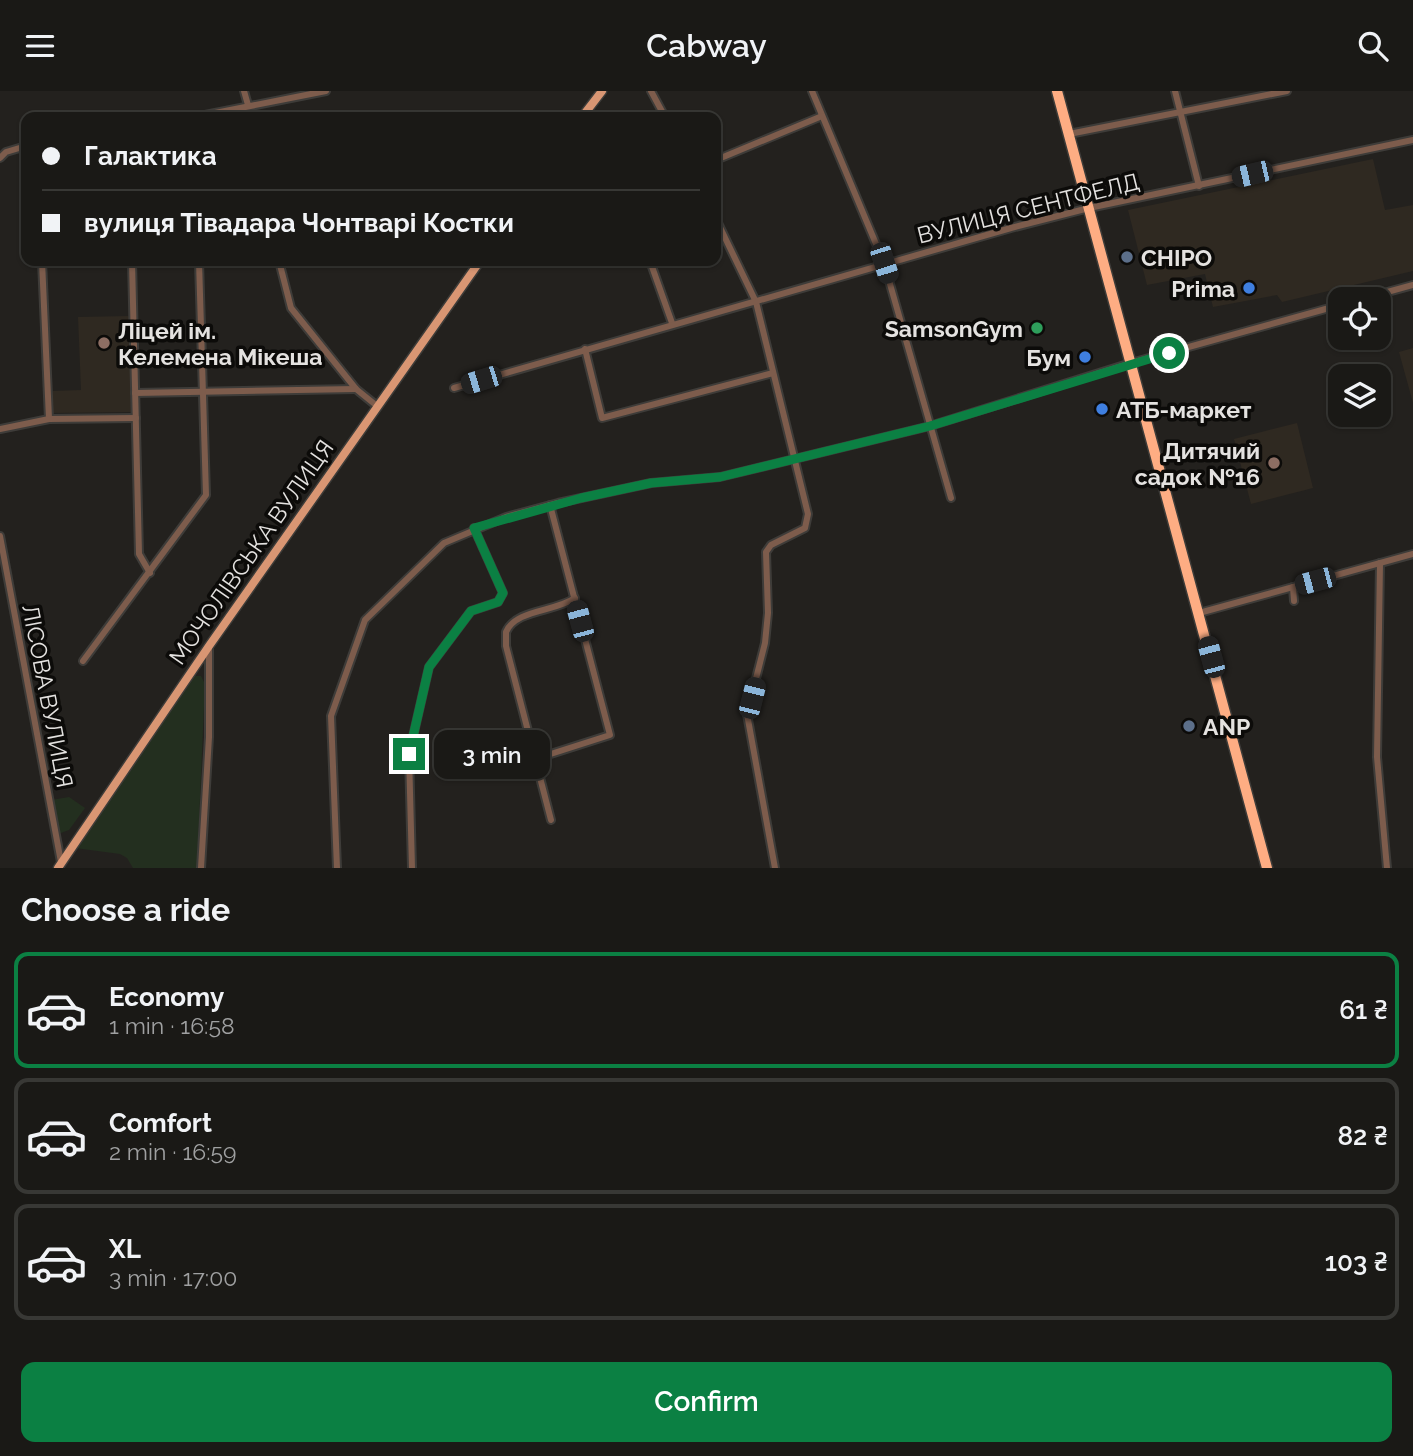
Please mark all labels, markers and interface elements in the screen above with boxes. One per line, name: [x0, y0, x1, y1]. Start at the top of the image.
icon: menu: [21, 27, 59, 65]
text: Cabway: [646, 27, 767, 64]
icon: search: [1354, 27, 1392, 65]
text: Галактика: [84, 141, 217, 171]
car: [1230, 159, 1275, 189]
street label: ВУЛИЦЯ СЕНТФЕЛД: [914, 167, 1142, 249]
text: вулиця Тівадара Чонтварі Костки: [84, 208, 514, 238]
car: [868, 240, 901, 286]
place label: CHIPO: [1141, 244, 1212, 271]
marker: CHIPO: [1119, 249, 1135, 265]
place label: Prima: [1171, 275, 1235, 302]
marker: Prima: [1241, 280, 1257, 296]
map controls: [1328, 287, 1391, 427]
button: locate: [1328, 287, 1391, 350]
place label: SamsonGym: [885, 315, 1023, 342]
place label: Ліцей ім. Келемена Мікеша: [118, 317, 322, 370]
marker: SamsonGym: [1029, 320, 1045, 336]
marker: Ліцей ім. Келемена Мікеша: [96, 335, 112, 351]
route start: [1153, 337, 1185, 369]
place label: Бум: [1026, 344, 1071, 371]
marker: Бум: [1077, 349, 1093, 365]
car: [458, 364, 505, 396]
button: layers: [1328, 364, 1391, 427]
place label: АТБ-маркет: [1116, 396, 1252, 423]
marker: АТБ-маркет: [1094, 401, 1110, 417]
street label: МОЧОЛІВСЬКА ВУЛИЦЯ: [163, 435, 339, 669]
place label: Дитячий садок №16: [1135, 437, 1260, 490]
marker: Дитячий садок №16: [1266, 455, 1282, 471]
car: [1292, 565, 1339, 597]
car: [565, 598, 596, 644]
street label: ЛІСОВА ВУЛИЦЯ: [17, 602, 79, 790]
car: [1196, 634, 1227, 680]
car: [737, 675, 768, 721]
place label: ANP: [1203, 713, 1250, 740]
marker: ANP: [1181, 718, 1197, 734]
callout: 3 min: [434, 729, 549, 779]
route end: [393, 738, 425, 770]
text: 3 min: [463, 741, 521, 768]
text: Choose a ride: [21, 891, 230, 928]
icon: car: [25, 979, 88, 1042]
text: Economy: [109, 982, 224, 1012]
text: 61 ₴: [1339, 995, 1388, 1025]
text: 1 min · 16:58: [109, 1012, 235, 1039]
icon: car: [25, 1105, 88, 1168]
text: Comfort: [109, 1108, 212, 1138]
text: 82 ₴: [1337, 1121, 1388, 1151]
text: 2 min · 16:59: [109, 1138, 237, 1165]
icon: car: [25, 1231, 88, 1294]
text: XL: [109, 1234, 141, 1264]
text: 103 ₴: [1325, 1247, 1388, 1277]
text: 3 min · 17:00: [109, 1264, 237, 1291]
button: Confirm: [21, 1362, 1392, 1442]

